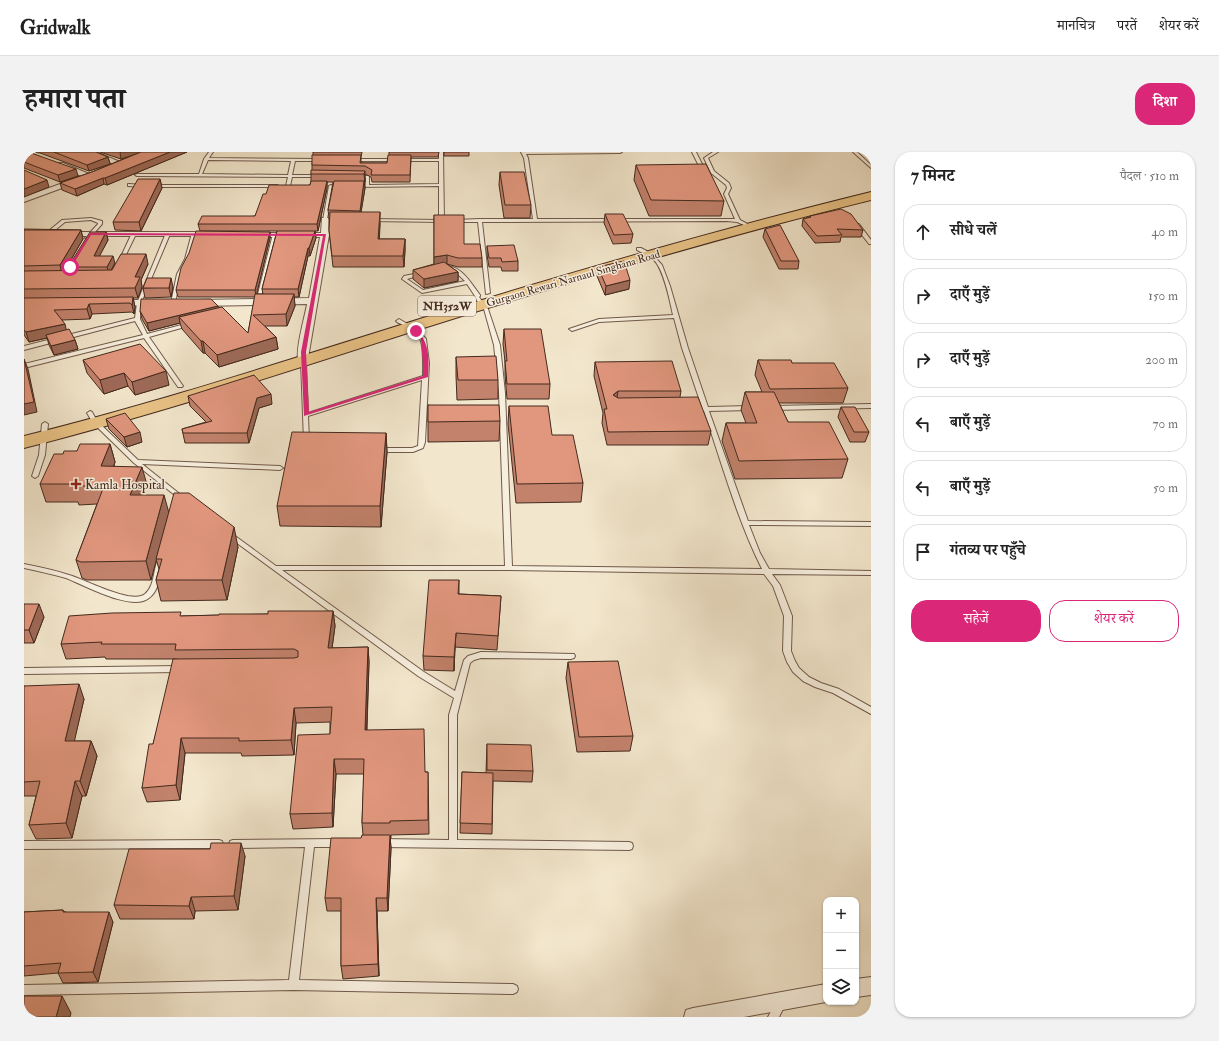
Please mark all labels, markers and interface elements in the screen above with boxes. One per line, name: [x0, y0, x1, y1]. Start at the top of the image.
text: Gridwalk: [20, 16, 91, 40]
text: मानचित्र: [1057, 17, 1095, 34]
text: परतें: [1117, 17, 1137, 34]
text: शेयर करें: [1159, 17, 1199, 34]
text: हमारा पता: [24, 82, 125, 117]
button: दिशा: [1135, 83, 1195, 125]
text: 7 मिनट: [911, 165, 955, 186]
text: पैदल · 510 m: [1120, 168, 1179, 184]
icon: ahead: [912, 221, 934, 243]
text: सीधे चलें: [950, 221, 997, 240]
text: 40 m: [1152, 224, 1178, 240]
street label: Gurgaon Rewari Narnaul Singhana Road: [485, 247, 662, 310]
route start: [61, 258, 79, 276]
icon: right: [912, 285, 934, 307]
text: दाएँ मुड़ें: [950, 285, 990, 304]
text: 150 m: [1148, 288, 1178, 304]
road number: NH352W: [418, 296, 476, 316]
route end: [407, 322, 425, 340]
icon: right: [912, 349, 934, 371]
text: दाएँ मुड़ें: [950, 349, 990, 368]
text: 200 m: [1145, 352, 1178, 368]
icon: left: [912, 413, 934, 435]
text: बाएँ मुड़ें: [950, 413, 990, 432]
text: 70 m: [1153, 416, 1178, 432]
place label: Kamla Hospital: [85, 477, 166, 494]
icon: left: [912, 477, 934, 499]
text: बाएँ मुड़ें: [950, 477, 990, 496]
marker: Kamla Hospital: [70, 478, 82, 490]
text: 50 m: [1153, 480, 1178, 496]
icon: arrive: [912, 541, 934, 563]
text: गंतव्य पर पहुँचे: [950, 541, 1026, 560]
button: सहेजें: [911, 600, 1041, 642]
button: शेयर करें: [1049, 600, 1179, 642]
map controls: [823, 897, 859, 1005]
button: +: [823, 897, 859, 933]
button: −: [823, 933, 859, 969]
button: layers: [823, 969, 859, 1005]

